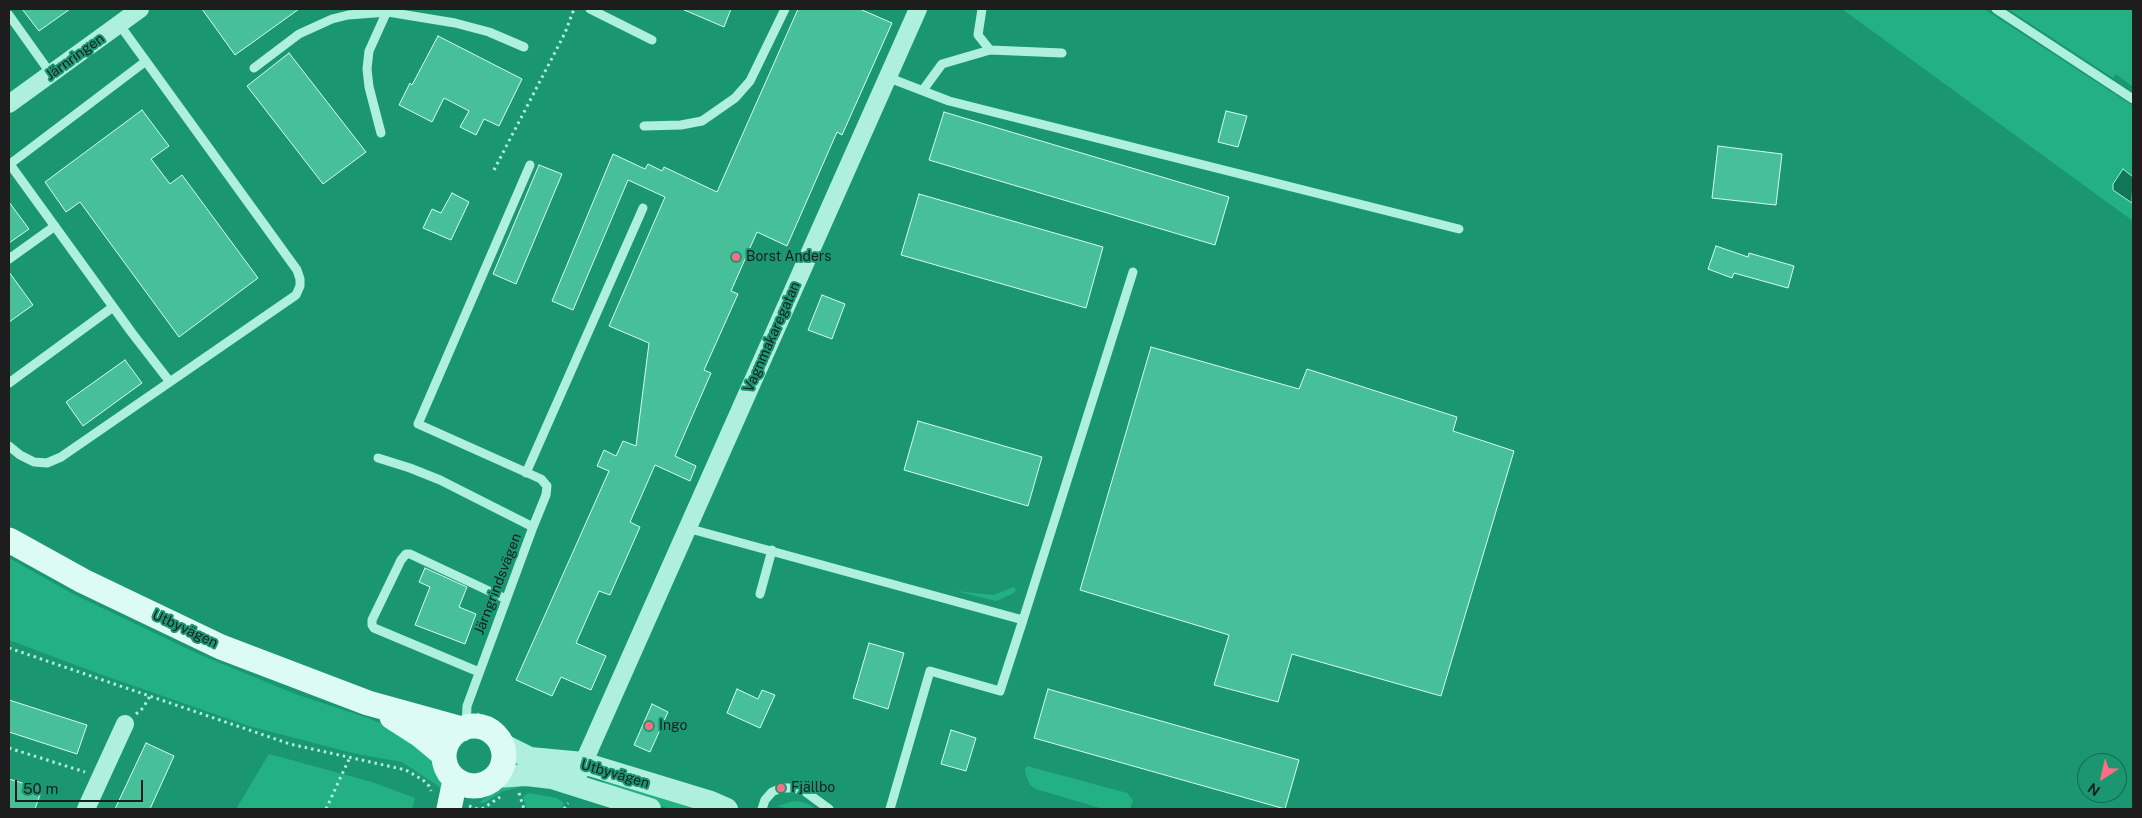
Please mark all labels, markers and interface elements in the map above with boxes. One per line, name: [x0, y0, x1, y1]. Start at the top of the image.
street label: Järnringen: [42, 30, 108, 84]
place label: Borst Anders: [746, 249, 831, 265]
marker: Borst Anders: [730, 251, 742, 263]
street label: Vagnmakaregatan: [740, 279, 804, 395]
street label: Järngrindsvägen: [471, 531, 525, 637]
street label: Utbyvägen: [150, 606, 220, 652]
place label: Ingo: [659, 718, 687, 734]
marker: Ingo: [643, 720, 655, 732]
north arrow: [2077, 753, 2127, 803]
street label: Utbyvägen: [579, 756, 651, 792]
scale bar: [18, 770, 145, 802]
text: 50 m: [23, 780, 58, 797]
place label: Fjällbo: [791, 780, 835, 796]
text: N: [2085, 780, 2103, 799]
marker: Fjällbo: [775, 782, 787, 794]

